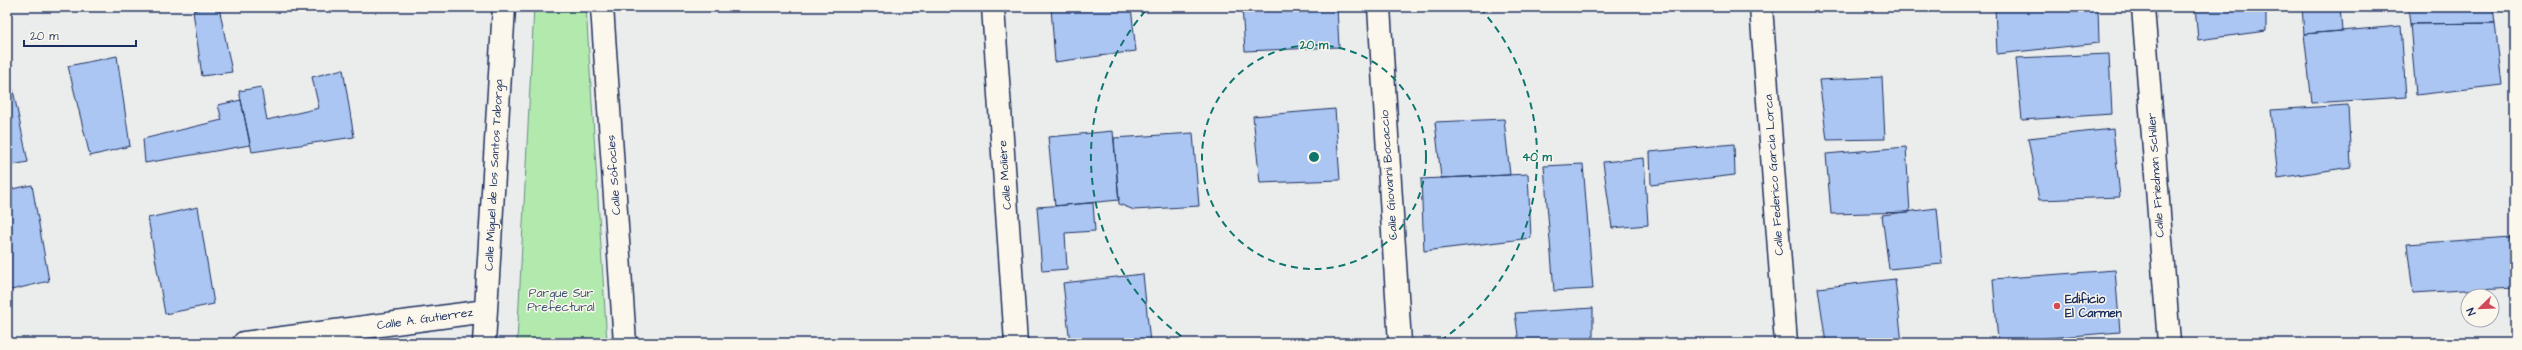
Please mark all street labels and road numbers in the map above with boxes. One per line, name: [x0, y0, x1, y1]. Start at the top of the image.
street label: Calle Miguel de los Santos Taborga: [480, 79, 509, 271]
street label: Calle Federico García Lorca: [1760, 94, 1788, 256]
street label: Calle Giovanni Bocaccio: [1376, 109, 1402, 241]
street label: Calle Friedman Schiller: [2143, 112, 2169, 238]
street label: Calle Sófocles: [603, 134, 625, 216]
street label: Calle Molière: [994, 139, 1016, 210]
street label: Calle A. Gutierrez: [376, 304, 474, 334]

